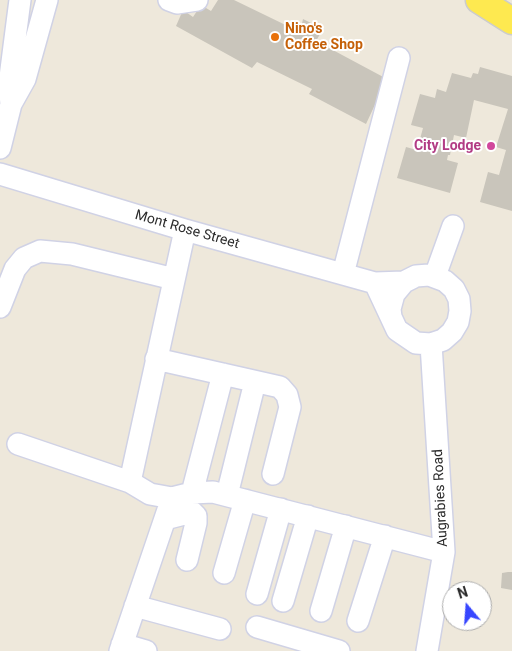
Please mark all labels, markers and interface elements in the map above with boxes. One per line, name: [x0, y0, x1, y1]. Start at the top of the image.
place label: Nino's Coffee Shop: [285, 21, 363, 54]
marker: Nino's Coffee Shop: [269, 31, 281, 43]
place label: City Lodge: [414, 138, 481, 154]
marker: City Lodge: [485, 140, 497, 152]
street label: Mont Rose Street: [133, 207, 241, 253]
street label: Augrabies Road: [430, 449, 452, 547]
north arrow: [442, 581, 492, 631]
text: N: [455, 584, 470, 602]

